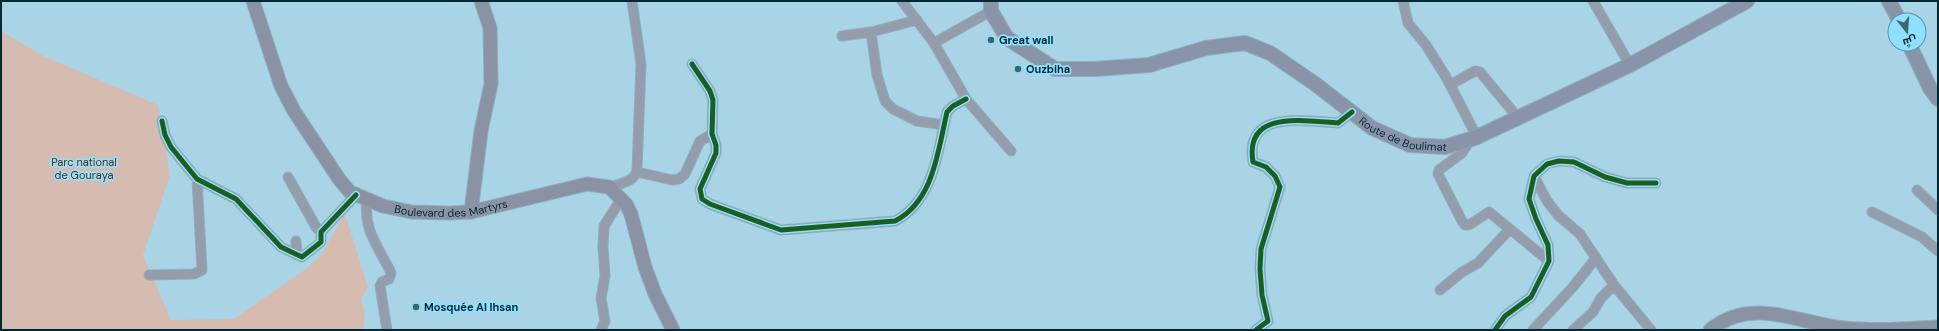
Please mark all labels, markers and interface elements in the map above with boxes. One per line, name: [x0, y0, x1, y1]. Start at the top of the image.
north arrow: [1887, 12, 1927, 52]
place label: Great wall: [999, 33, 1053, 47]
text: ش: [1901, 33, 1919, 50]
marker: Great wall: [986, 35, 996, 45]
place label: Ouzbiha: [1026, 62, 1070, 76]
marker: Ouzbiha: [1013, 64, 1023, 74]
street label: Route de Boulimat: [1356, 114, 1447, 154]
park label: Parc national de Gouraya: [51, 155, 117, 182]
street label: Boulevard des Martyrs: [393, 196, 509, 220]
place label: Mosquée Al Ihsan: [424, 300, 519, 314]
marker: Mosquée Al Ihsan: [411, 302, 421, 312]

